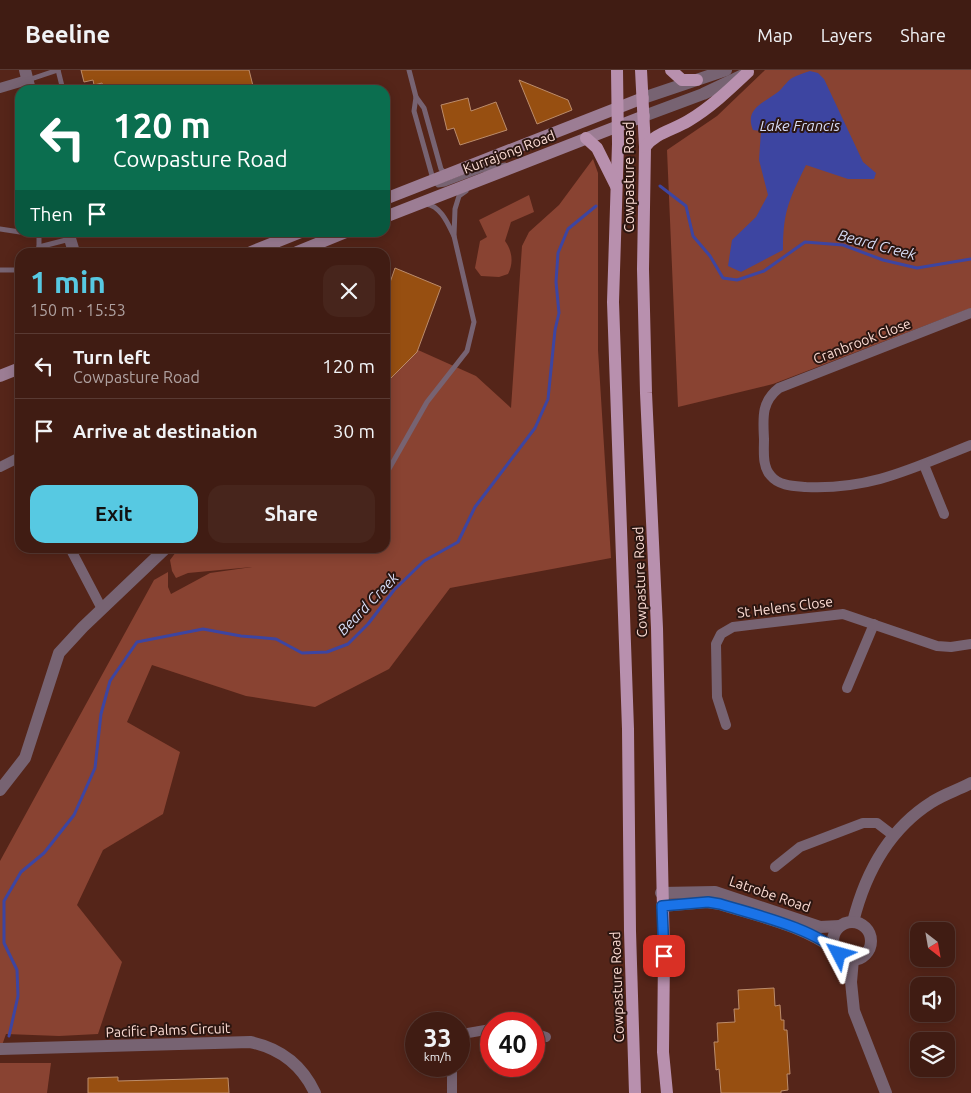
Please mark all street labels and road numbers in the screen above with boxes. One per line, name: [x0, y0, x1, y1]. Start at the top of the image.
street label: Cowpasture Road: [621, 121, 637, 233]
street label: Kurrajong Road: [461, 127, 557, 177]
street label: Cranbrook Close: [811, 315, 913, 367]
street label: Cowpasture Road: [630, 526, 650, 638]
street label: St Helens Close: [736, 593, 834, 621]
street label: Latrobe Road: [727, 873, 813, 915]
street label: Cowpasture Road: [607, 931, 627, 1043]
street label: Pacific Palms Circuit: [105, 1020, 231, 1040]

